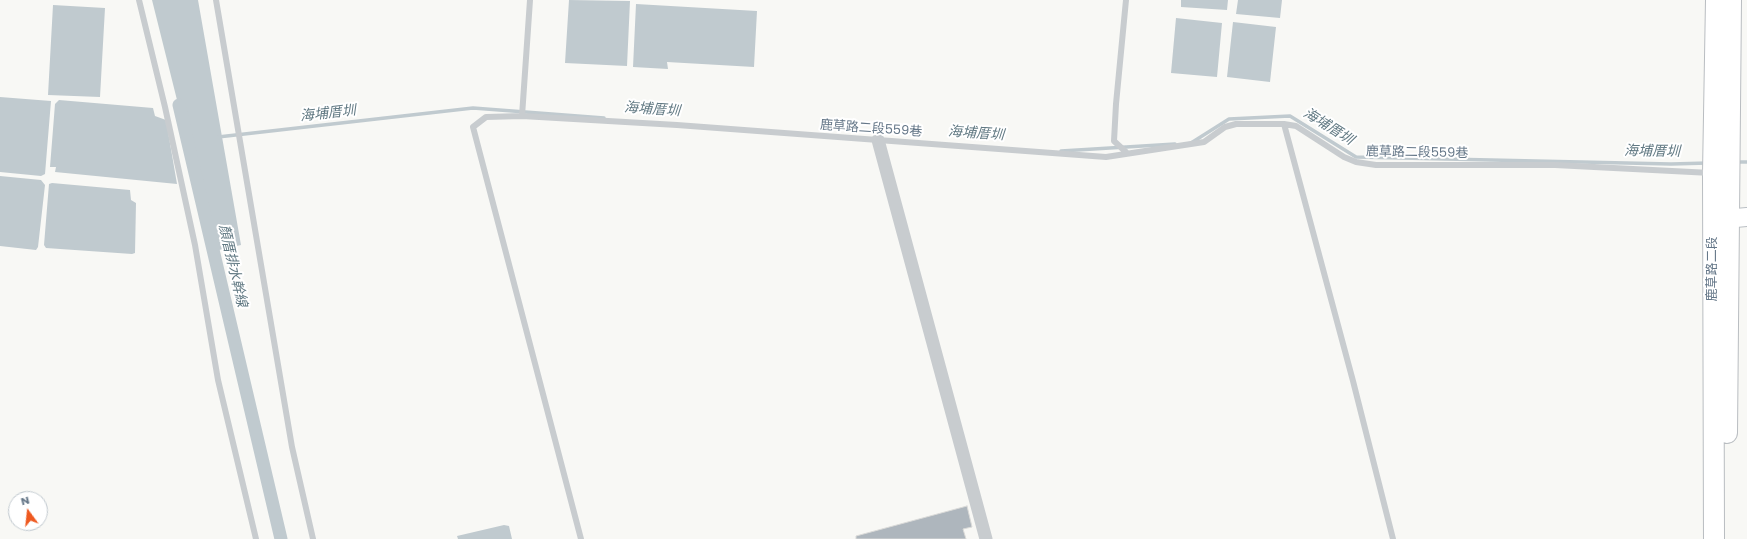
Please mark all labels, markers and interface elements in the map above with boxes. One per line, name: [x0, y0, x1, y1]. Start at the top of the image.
water label: 海埔厝圳: [623, 100, 681, 120]
water label: 海埔厝圳: [299, 103, 357, 125]
water label: 海埔厝圳: [1300, 105, 1356, 149]
street label: 鹿草路二段559巷: [819, 118, 923, 140]
water label: 海埔厝圳: [947, 124, 1005, 144]
water label: 海埔厝圳: [1624, 143, 1680, 161]
street label: 鹿草路二段559巷: [1366, 144, 1468, 162]
water label: 顏厝排水幹線: [214, 223, 250, 309]
street label: 鹿草路二段: [1705, 237, 1721, 301]
north arrow: [8, 491, 48, 531]
text: N: [19, 492, 31, 509]

